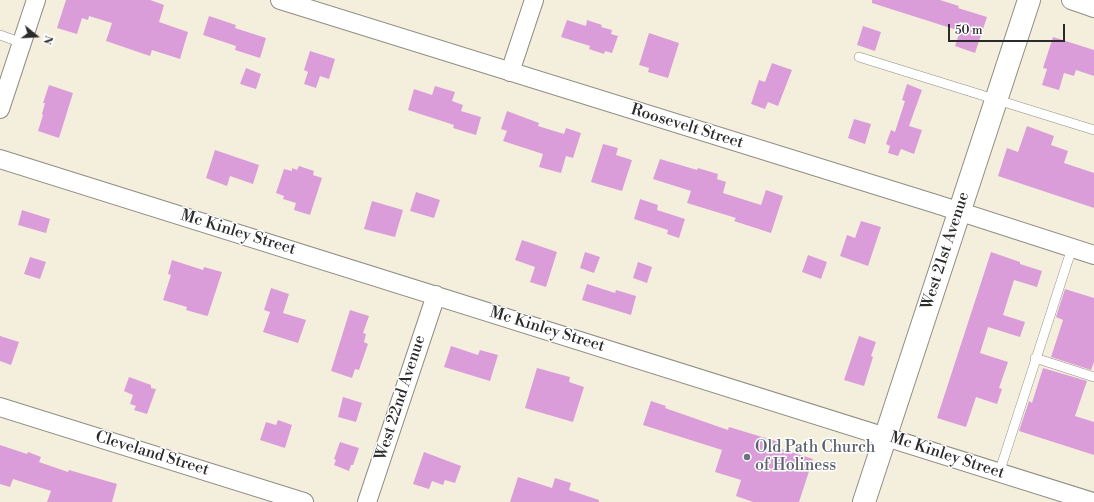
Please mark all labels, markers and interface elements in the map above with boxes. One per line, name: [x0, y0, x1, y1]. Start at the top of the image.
north arrow: [16, 16, 56, 56]
scale bar: [950, 16, 1067, 42]
text: 50 m: [955, 23, 983, 38]
text: N: [39, 33, 55, 46]
street label: Roosevelt Street: [628, 101, 746, 153]
street label: West 21st Avenue: [918, 190, 974, 312]
street label: Mc Kinley Street: [178, 206, 298, 260]
street label: Mc Kinley Street: [487, 303, 607, 357]
street label: West 22nd Avenue: [372, 333, 430, 463]
street label: Cleveland Street: [93, 428, 211, 480]
street label: Mc Kinley Street: [887, 428, 1007, 484]
place label: Old Path Church of Holiness: [755, 438, 875, 476]
marker: Old Path Church of Holiness: [742, 452, 752, 462]

